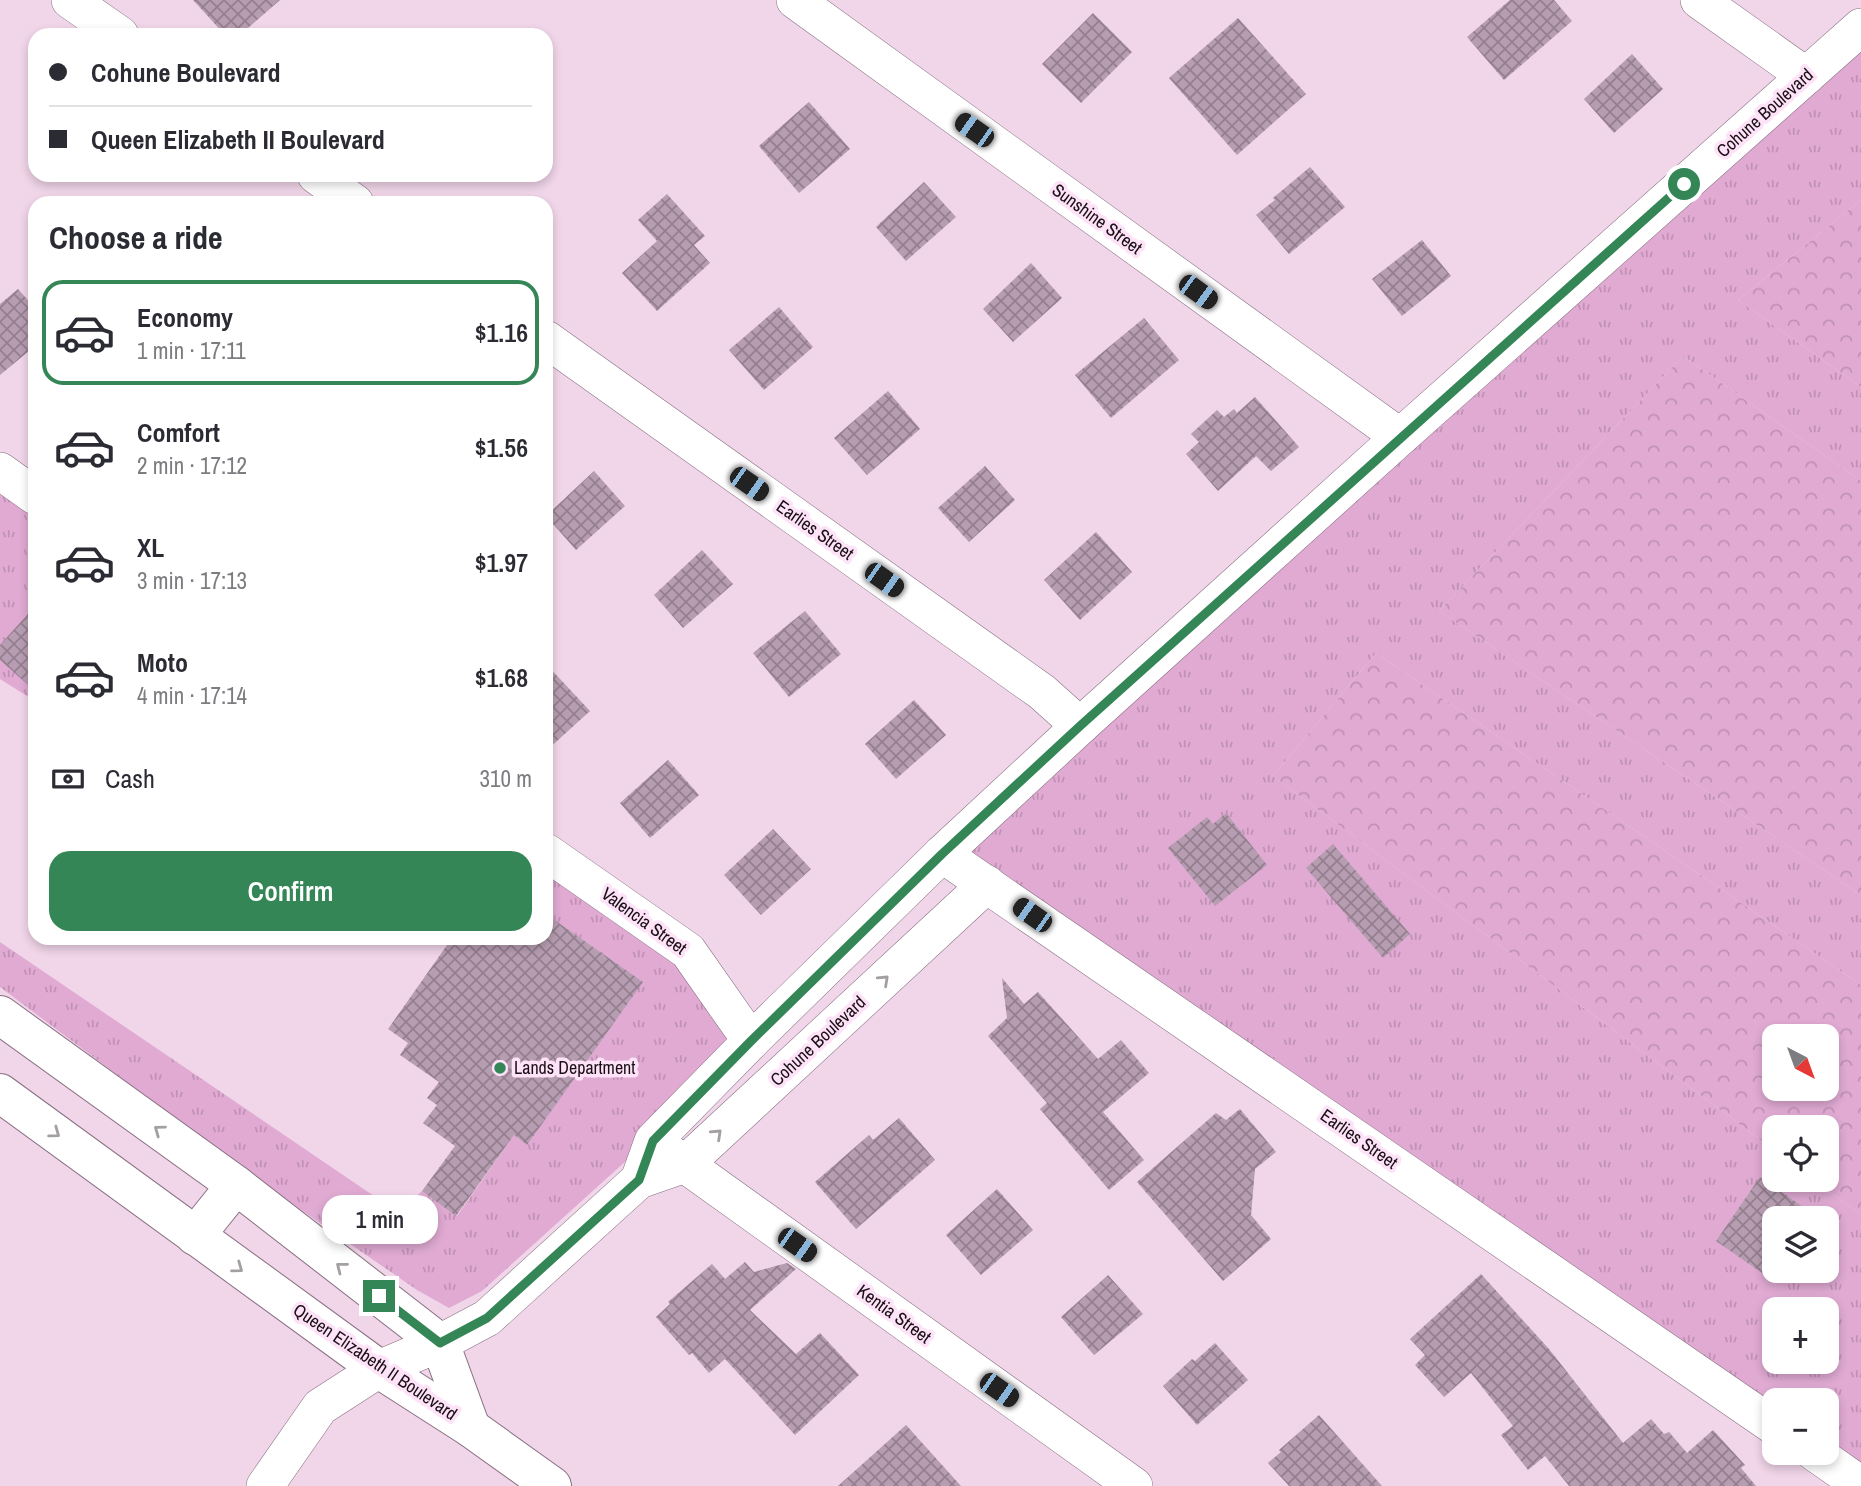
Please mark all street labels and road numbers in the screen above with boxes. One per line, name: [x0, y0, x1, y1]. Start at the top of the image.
street label: Cohune Boulevard: [1711, 62, 1818, 163]
street label: Sunshine Street: [1047, 177, 1147, 260]
street label: Earlies Street: [771, 494, 859, 565]
street label: Valencia Street: [597, 881, 692, 960]
street label: Cohune Boulevard: [764, 990, 871, 1091]
street label: Earlies Street: [1315, 1103, 1403, 1174]
street label: Kentia Street: [852, 1278, 936, 1349]
street label: Queen Elizabeth II Boulevard: [288, 1297, 462, 1426]

